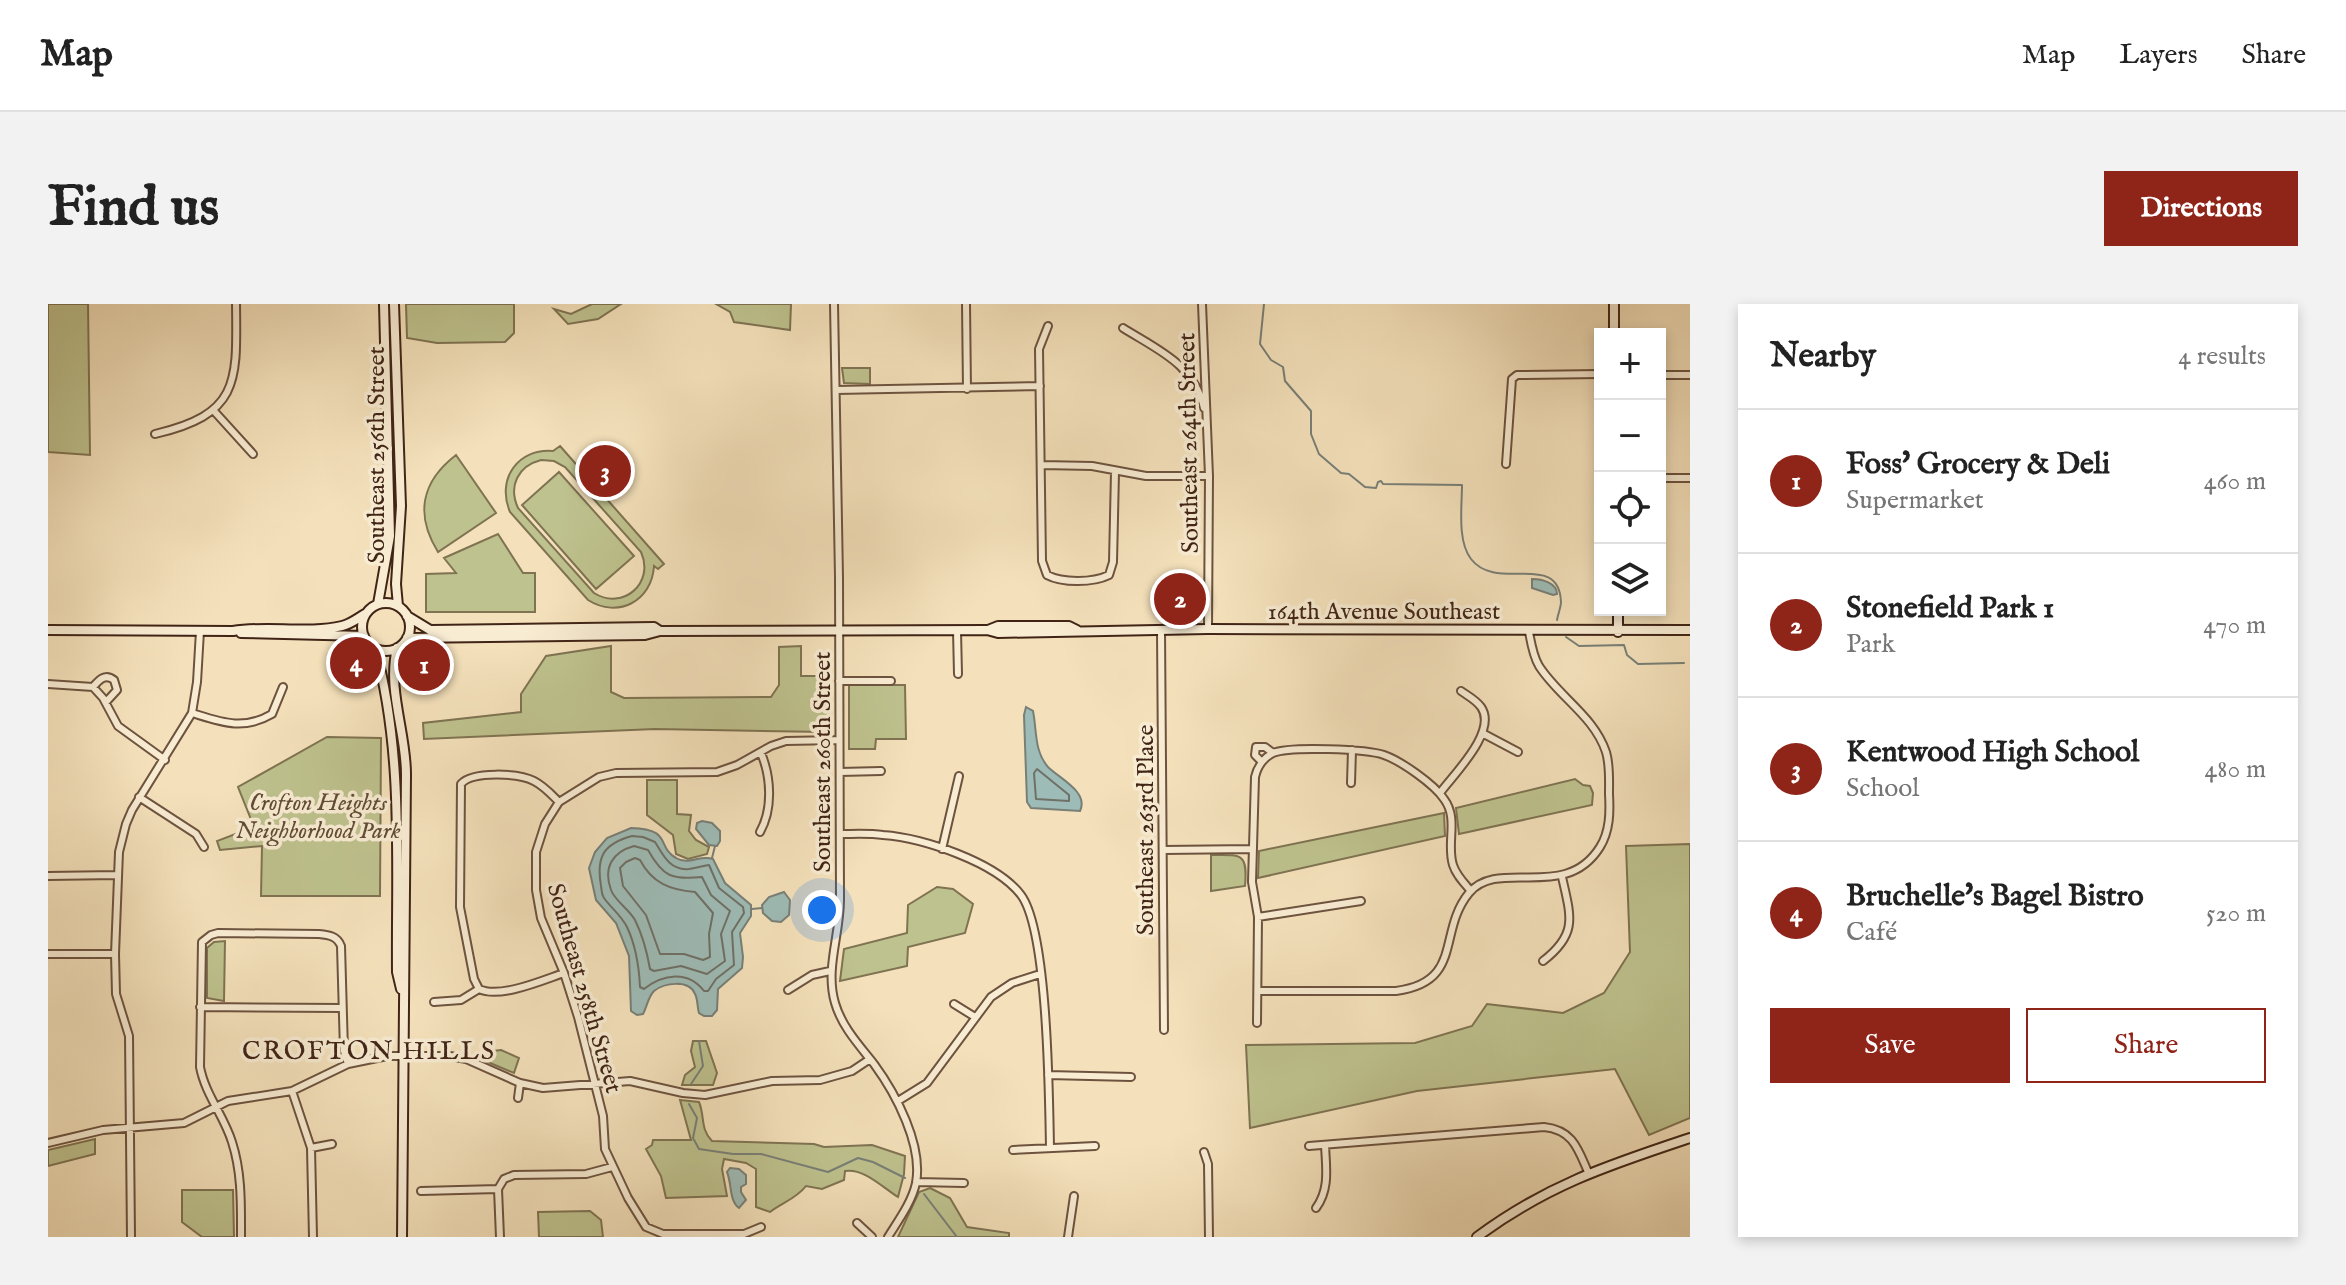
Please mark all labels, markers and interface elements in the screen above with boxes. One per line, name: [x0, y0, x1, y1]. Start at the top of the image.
text: Map: [40, 31, 113, 79]
text: Map: [2022, 38, 2075, 73]
text: Layers: [2119, 38, 2198, 73]
text: Share: [2242, 38, 2306, 73]
button: Directions: [2104, 171, 2298, 246]
text: Find us: [48, 173, 219, 244]
map controls: [1594, 328, 1666, 616]
button: +: [1594, 328, 1666, 400]
street label: Southeast 264th Street: [1172, 332, 1207, 554]
text: Nearby: [1770, 335, 1876, 378]
text: 4 results: [2178, 340, 2266, 373]
street label: Southeast 256th Street: [362, 346, 393, 564]
button: −: [1594, 400, 1666, 472]
pin: 3: [579, 441, 631, 501]
text: Foss' Grocery & Deli: [1846, 446, 2110, 484]
text: 1: [1791, 465, 1801, 498]
text: 460 m: [2204, 465, 2266, 498]
button: locate: [1594, 472, 1666, 544]
text: Supermarket: [1846, 484, 1984, 517]
button: layers: [1594, 544, 1666, 616]
pin: 2: [1154, 569, 1206, 629]
text: Stonefield Park 1: [1846, 590, 2054, 628]
street label: 164th Avenue Southeast: [1268, 597, 1500, 628]
text: 2: [1790, 609, 1802, 642]
text: 470 m: [2203, 609, 2266, 642]
text: Park: [1846, 628, 1895, 661]
pin: 4: [330, 633, 382, 693]
pin: 1: [398, 635, 450, 695]
street label: Southeast 260th Street: [808, 652, 839, 872]
street label: Southeast 263rd Place: [1131, 724, 1162, 936]
text: Kentwood High School: [1846, 734, 2139, 772]
text: 3: [1791, 753, 1801, 786]
text: 480 m: [2205, 753, 2266, 786]
text: School: [1846, 772, 1919, 805]
park label: Crofton Heights Neighborhood Park: [235, 788, 401, 847]
text: Bruchelle's Bagel Bistro: [1846, 878, 2144, 916]
street label: Southeast 258th Street: [539, 880, 628, 1097]
your location: [802, 890, 842, 930]
text: 4: [1790, 897, 1802, 930]
text: 520 m: [2206, 897, 2266, 930]
text: Café: [1846, 916, 1897, 949]
button: Save: [1770, 1008, 2010, 1083]
button: Share: [2026, 1008, 2266, 1083]
district label: CROFTON HILLS: [242, 1035, 496, 1068]

